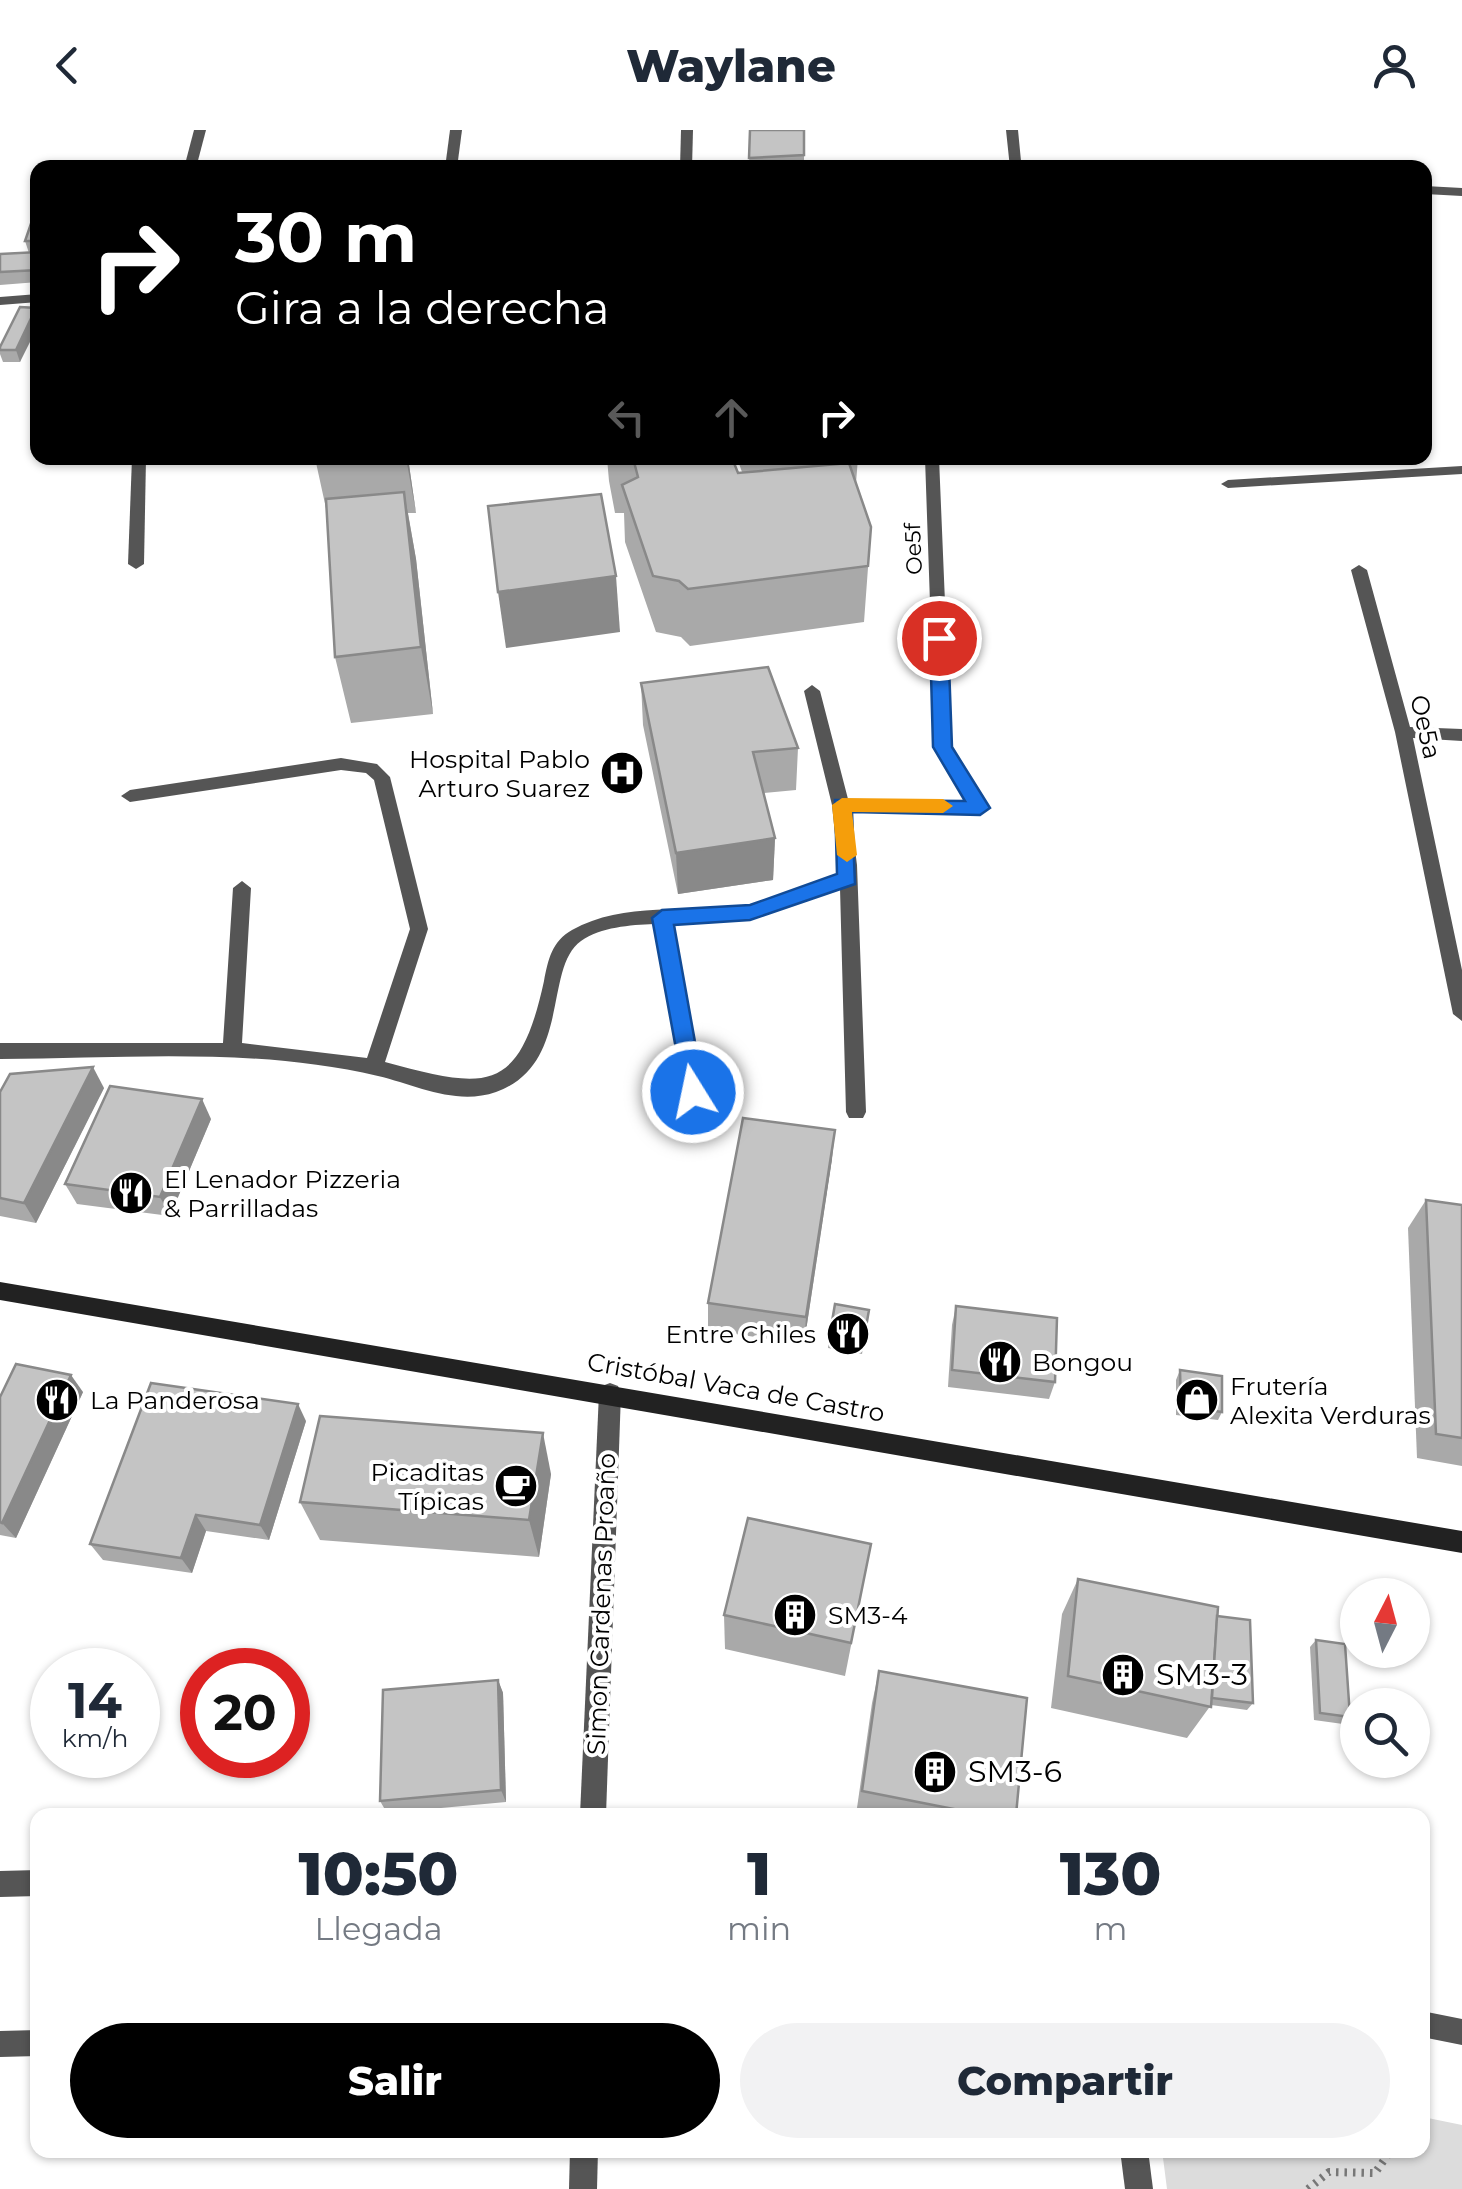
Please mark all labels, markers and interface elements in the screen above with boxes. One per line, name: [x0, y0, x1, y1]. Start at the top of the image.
icon: back: [40, 38, 95, 93]
text: Waylane: [626, 38, 836, 93]
icon: person: [1367, 38, 1422, 93]
text: 30 m: [235, 194, 417, 280]
icon: right: [70, 200, 200, 330]
text: Gira a la derecha: [235, 280, 610, 335]
icon: left: [599, 390, 654, 445]
icon: ahead: [704, 390, 759, 445]
icon: right: [809, 390, 864, 445]
street label: Oe5f: [899, 521, 928, 575]
pin: [897, 596, 982, 681]
icon: arrive: [912, 611, 967, 666]
street label: Oe5a: [1404, 692, 1448, 762]
place label: Hospital Pablo Arturo Suarez: [409, 744, 590, 803]
hospital icon: Hospital Pablo Arturo Suarez: [599, 750, 645, 796]
position arrow: [641, 1040, 745, 1144]
place label: El Lenador Pizzeria & Parrilladas: [164, 1164, 401, 1223]
restaurant icon: El Lenador Pizzeria & Parrilladas: [108, 1170, 154, 1216]
restaurant icon: Entre Chiles: [825, 1311, 871, 1357]
place label: Entre Chiles: [665, 1319, 816, 1349]
restaurant icon: Bongou: [977, 1339, 1023, 1385]
street label: Cristóbal Vaca de Castro: [585, 1346, 887, 1428]
place label: Bongou: [1032, 1347, 1133, 1377]
place label: Frutería Alexita Verduras: [1230, 1371, 1431, 1430]
restaurant icon: La Panderosa: [34, 1377, 80, 1423]
shop icon: Frutería Alexita Verduras: [1174, 1377, 1220, 1423]
place label: La Panderosa: [90, 1385, 260, 1415]
street label: Simon Cardenas Proaño: [581, 1452, 621, 1756]
place label: Picaditas Típicas: [370, 1457, 484, 1516]
cafe icon: Picaditas Típicas: [493, 1463, 539, 1509]
north arrow: [1340, 1578, 1430, 1668]
map controls: [1340, 1578, 1430, 1778]
building icon: SM3-4: [772, 1592, 818, 1638]
place label: SM3-4: [828, 1600, 908, 1630]
speed limit sign: 20: [180, 1648, 310, 1778]
building icon: SM3-3: [1100, 1652, 1146, 1698]
place label: SM3-3: [1156, 1656, 1248, 1693]
text: 14: [68, 1670, 122, 1731]
button: search: [1340, 1688, 1430, 1778]
text: km/h: [62, 1723, 128, 1753]
building icon: SM3-6: [912, 1749, 958, 1795]
place label: SM3-6: [968, 1753, 1062, 1790]
text: 10:50: [299, 1837, 458, 1910]
text: 1: [747, 1837, 771, 1910]
text: 130: [1060, 1837, 1161, 1910]
text: Llegada: [314, 1909, 443, 1948]
text: min: [727, 1909, 791, 1948]
text: m: [1094, 1909, 1128, 1948]
button: Salir: [70, 2023, 720, 2138]
button: Compartir: [740, 2023, 1390, 2138]

